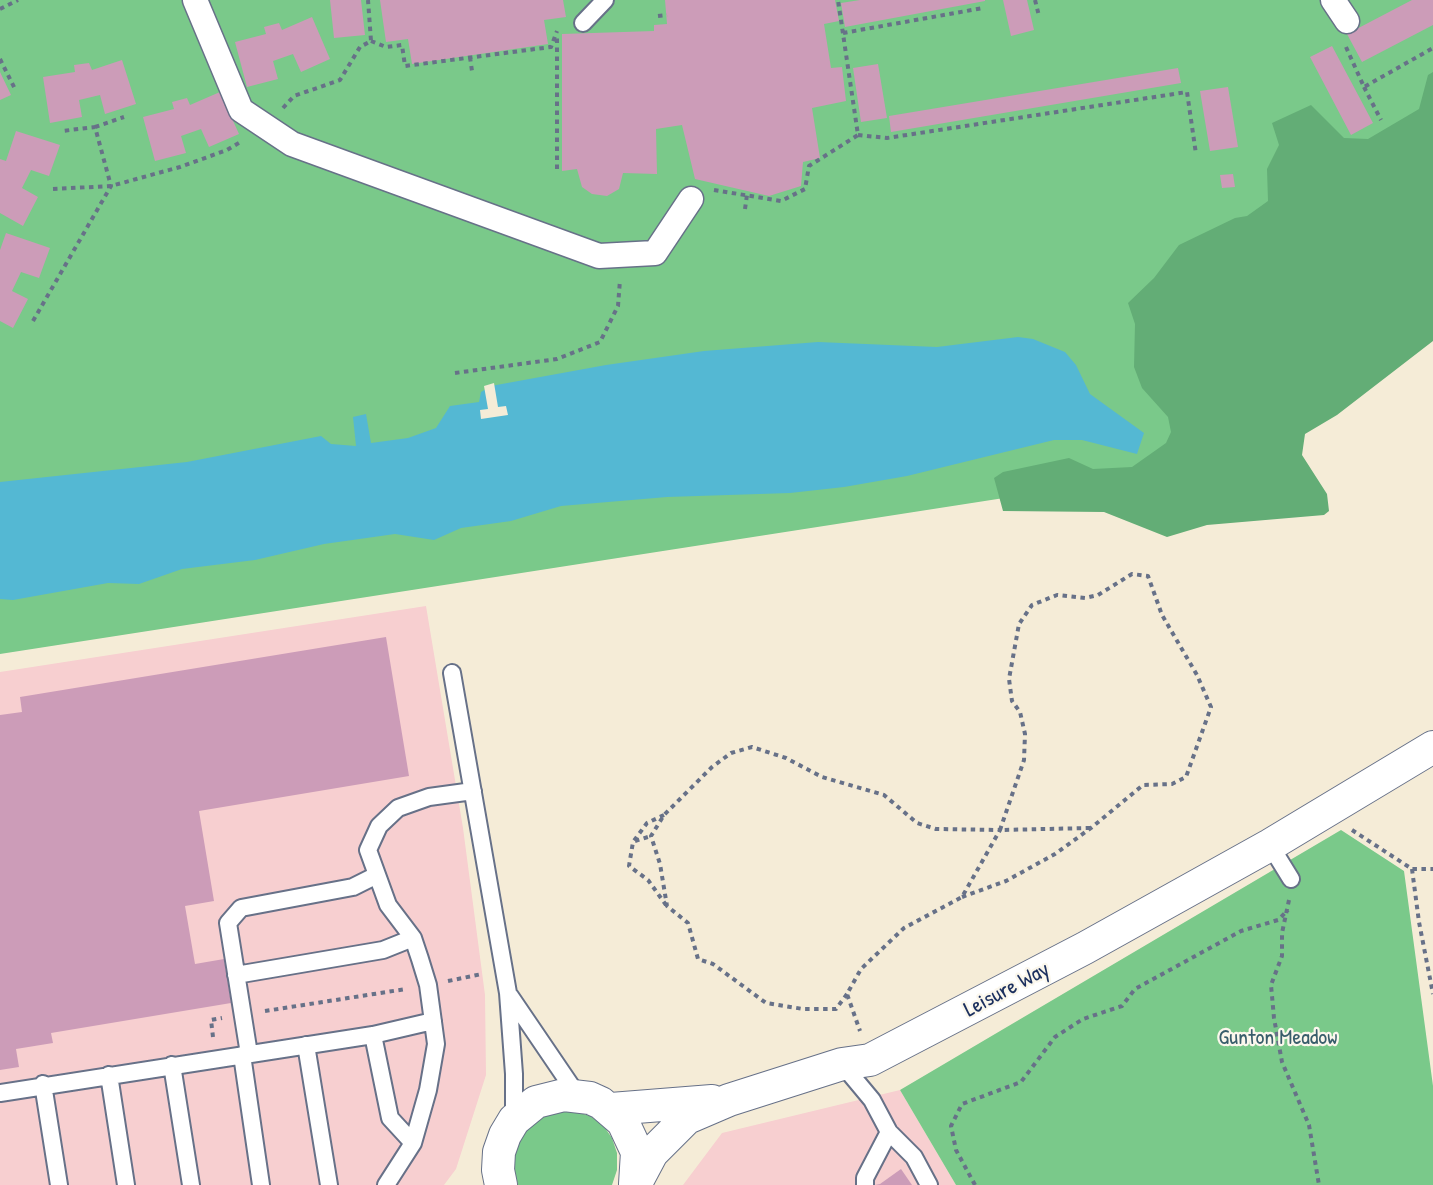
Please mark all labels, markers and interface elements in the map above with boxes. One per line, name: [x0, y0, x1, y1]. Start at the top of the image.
street label: Leisure Way: [960, 957, 1054, 1023]
park label: Gunton Meadow: [1219, 1025, 1337, 1051]

